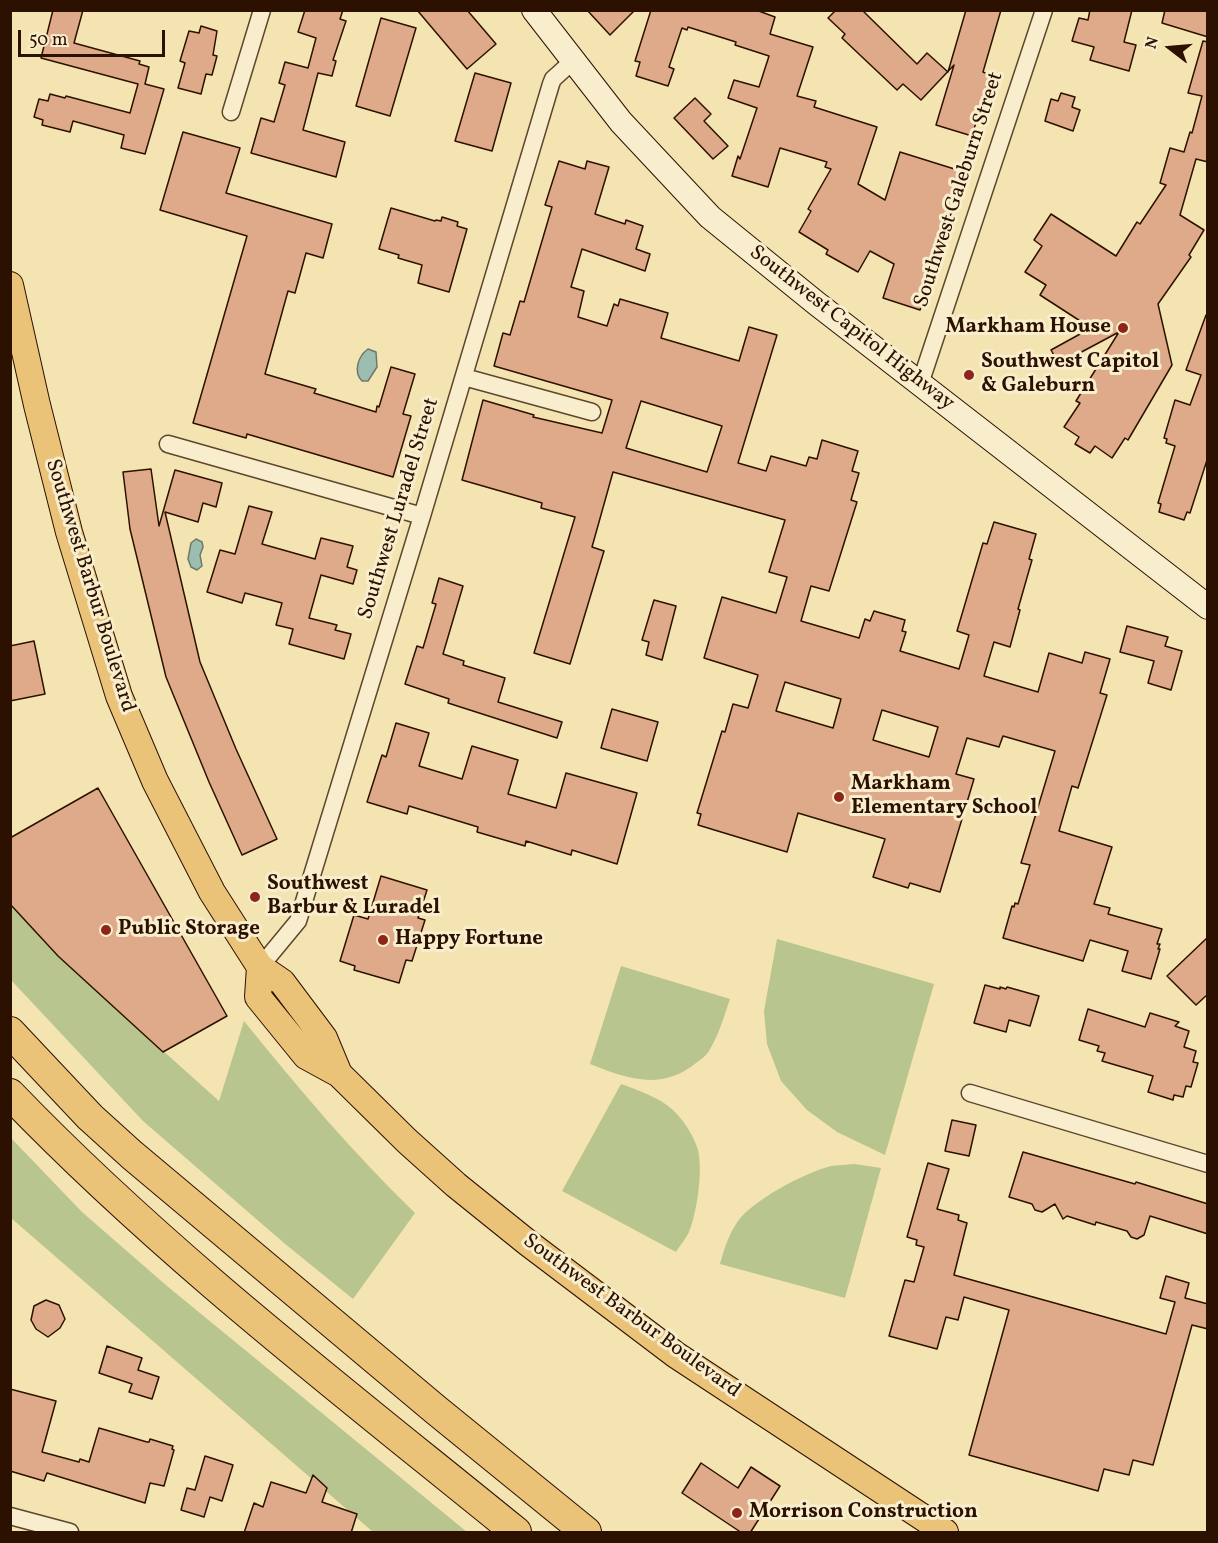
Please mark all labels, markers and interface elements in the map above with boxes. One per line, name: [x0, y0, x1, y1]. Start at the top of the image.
scale bar: [21, 18, 168, 56]
north arrow: [1140, 18, 1200, 78]
text: 50 m: [29, 28, 68, 53]
text: N: [1141, 34, 1165, 52]
street label: Southwest Galeburn Street: [910, 69, 1010, 311]
street label: Southwest Capitol Highway: [743, 241, 959, 417]
place label: Markham House: [945, 315, 1111, 341]
marker: Markham House: [1116, 321, 1130, 335]
place label: Southwest Capitol & Galeburn: [981, 350, 1159, 400]
marker: Southwest Capitol & Galeburn: [962, 368, 976, 382]
street label: Southwest Luradel Street: [354, 395, 446, 623]
street label: Southwest Barbur Boulevard: [38, 456, 140, 716]
place label: Markham Elementary School: [851, 772, 1037, 822]
marker: Markham Elementary School: [832, 790, 846, 804]
place label: Southwest Barbur & Luradel: [267, 872, 440, 922]
marker: Southwest Barbur & Luradel: [248, 890, 262, 904]
place label: Public Storage: [118, 917, 260, 943]
marker: Public Storage: [99, 923, 113, 937]
place label: Happy Fortune: [395, 927, 543, 953]
marker: Happy Fortune: [376, 933, 390, 947]
street label: Southwest Barbur Boulevard: [517, 1229, 745, 1405]
place label: Morrison Construction: [749, 1500, 978, 1526]
marker: Morrison Construction: [730, 1506, 744, 1520]

